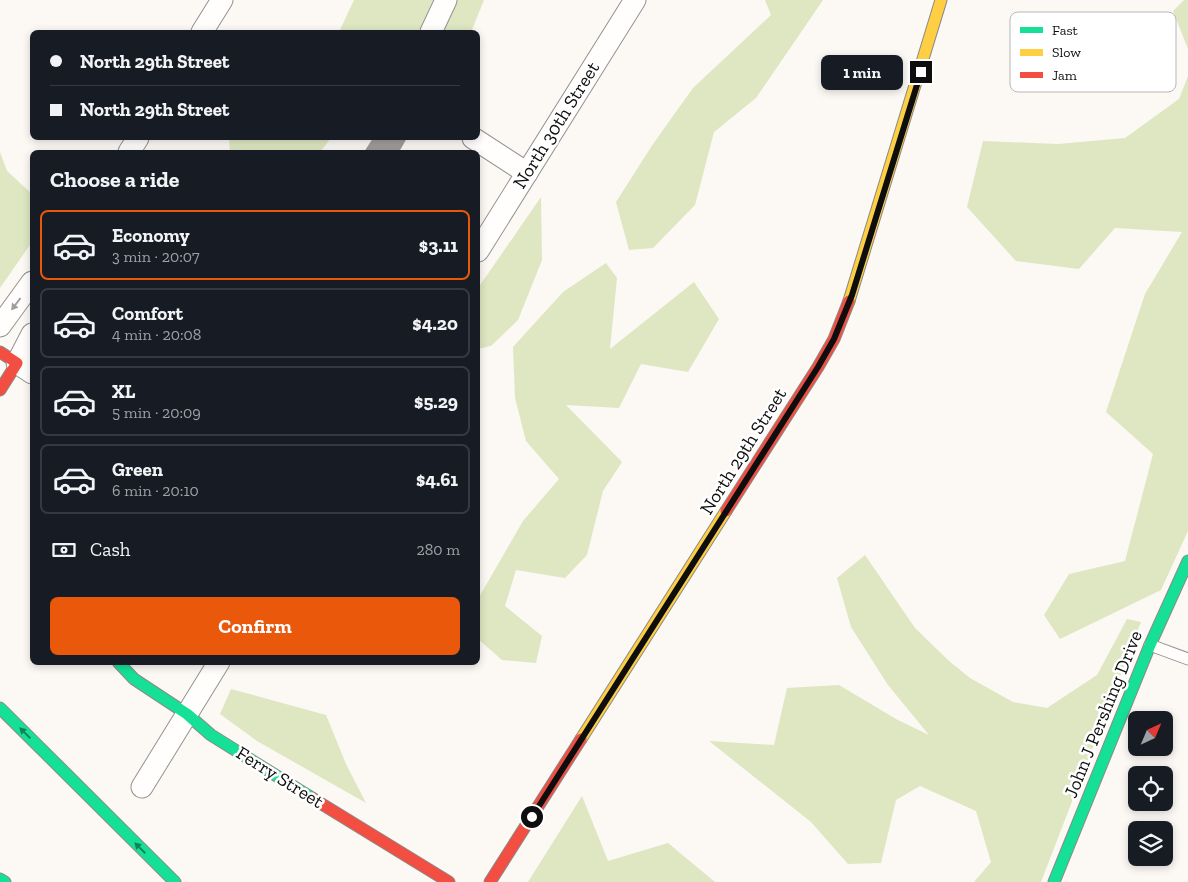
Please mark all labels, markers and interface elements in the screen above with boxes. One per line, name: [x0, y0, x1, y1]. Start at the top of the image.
legend: [1010, 12, 1176, 92]
text: Fast: [1052, 22, 1079, 39]
text: Slow: [1052, 44, 1081, 61]
text: North 29th Street: [80, 50, 229, 73]
callout: 1 min: [821, 54, 904, 90]
street label: North 30th Street: [508, 57, 604, 193]
route end: [910, 61, 932, 83]
text: 1 min: [843, 63, 881, 82]
text: Jam: [1052, 67, 1077, 84]
text: North 29th Street: [80, 98, 229, 121]
text: Choose a ride: [50, 166, 180, 193]
icon: car: [52, 223, 97, 268]
text: Economy: [112, 224, 190, 247]
text: $3.11: [419, 234, 458, 257]
text: 3 min · 20:07: [112, 247, 199, 266]
one-way arrow: [11, 297, 21, 311]
icon: car: [52, 301, 97, 346]
text: Comfort: [112, 302, 183, 325]
text: $4.20: [412, 312, 458, 335]
text: 4 min · 20:08: [112, 325, 201, 344]
icon: car: [52, 379, 97, 424]
text: XL: [112, 380, 135, 403]
street label: North 29th Street: [695, 383, 791, 519]
text: $5.29: [414, 390, 458, 413]
text: 5 min · 20:09: [112, 403, 201, 422]
icon: car: [52, 457, 97, 502]
text: Green: [112, 458, 163, 481]
text: $4.61: [416, 468, 458, 491]
text: 6 min · 20:10: [112, 481, 199, 500]
icon: cash: [50, 536, 78, 564]
text: Cash: [90, 538, 130, 561]
text: 280 m: [416, 540, 460, 559]
button: Confirm: [50, 597, 460, 655]
street label: John J Pershing Drive: [1059, 627, 1147, 801]
north arrow: [1128, 711, 1172, 756]
map controls: [1128, 711, 1173, 866]
one-way arrow: [19, 727, 31, 739]
street label: Ferry Street: [232, 741, 328, 813]
button: locate: [1128, 766, 1173, 811]
route start: [521, 806, 543, 828]
button: layers: [1128, 821, 1173, 866]
one-way arrow: [134, 842, 146, 854]

